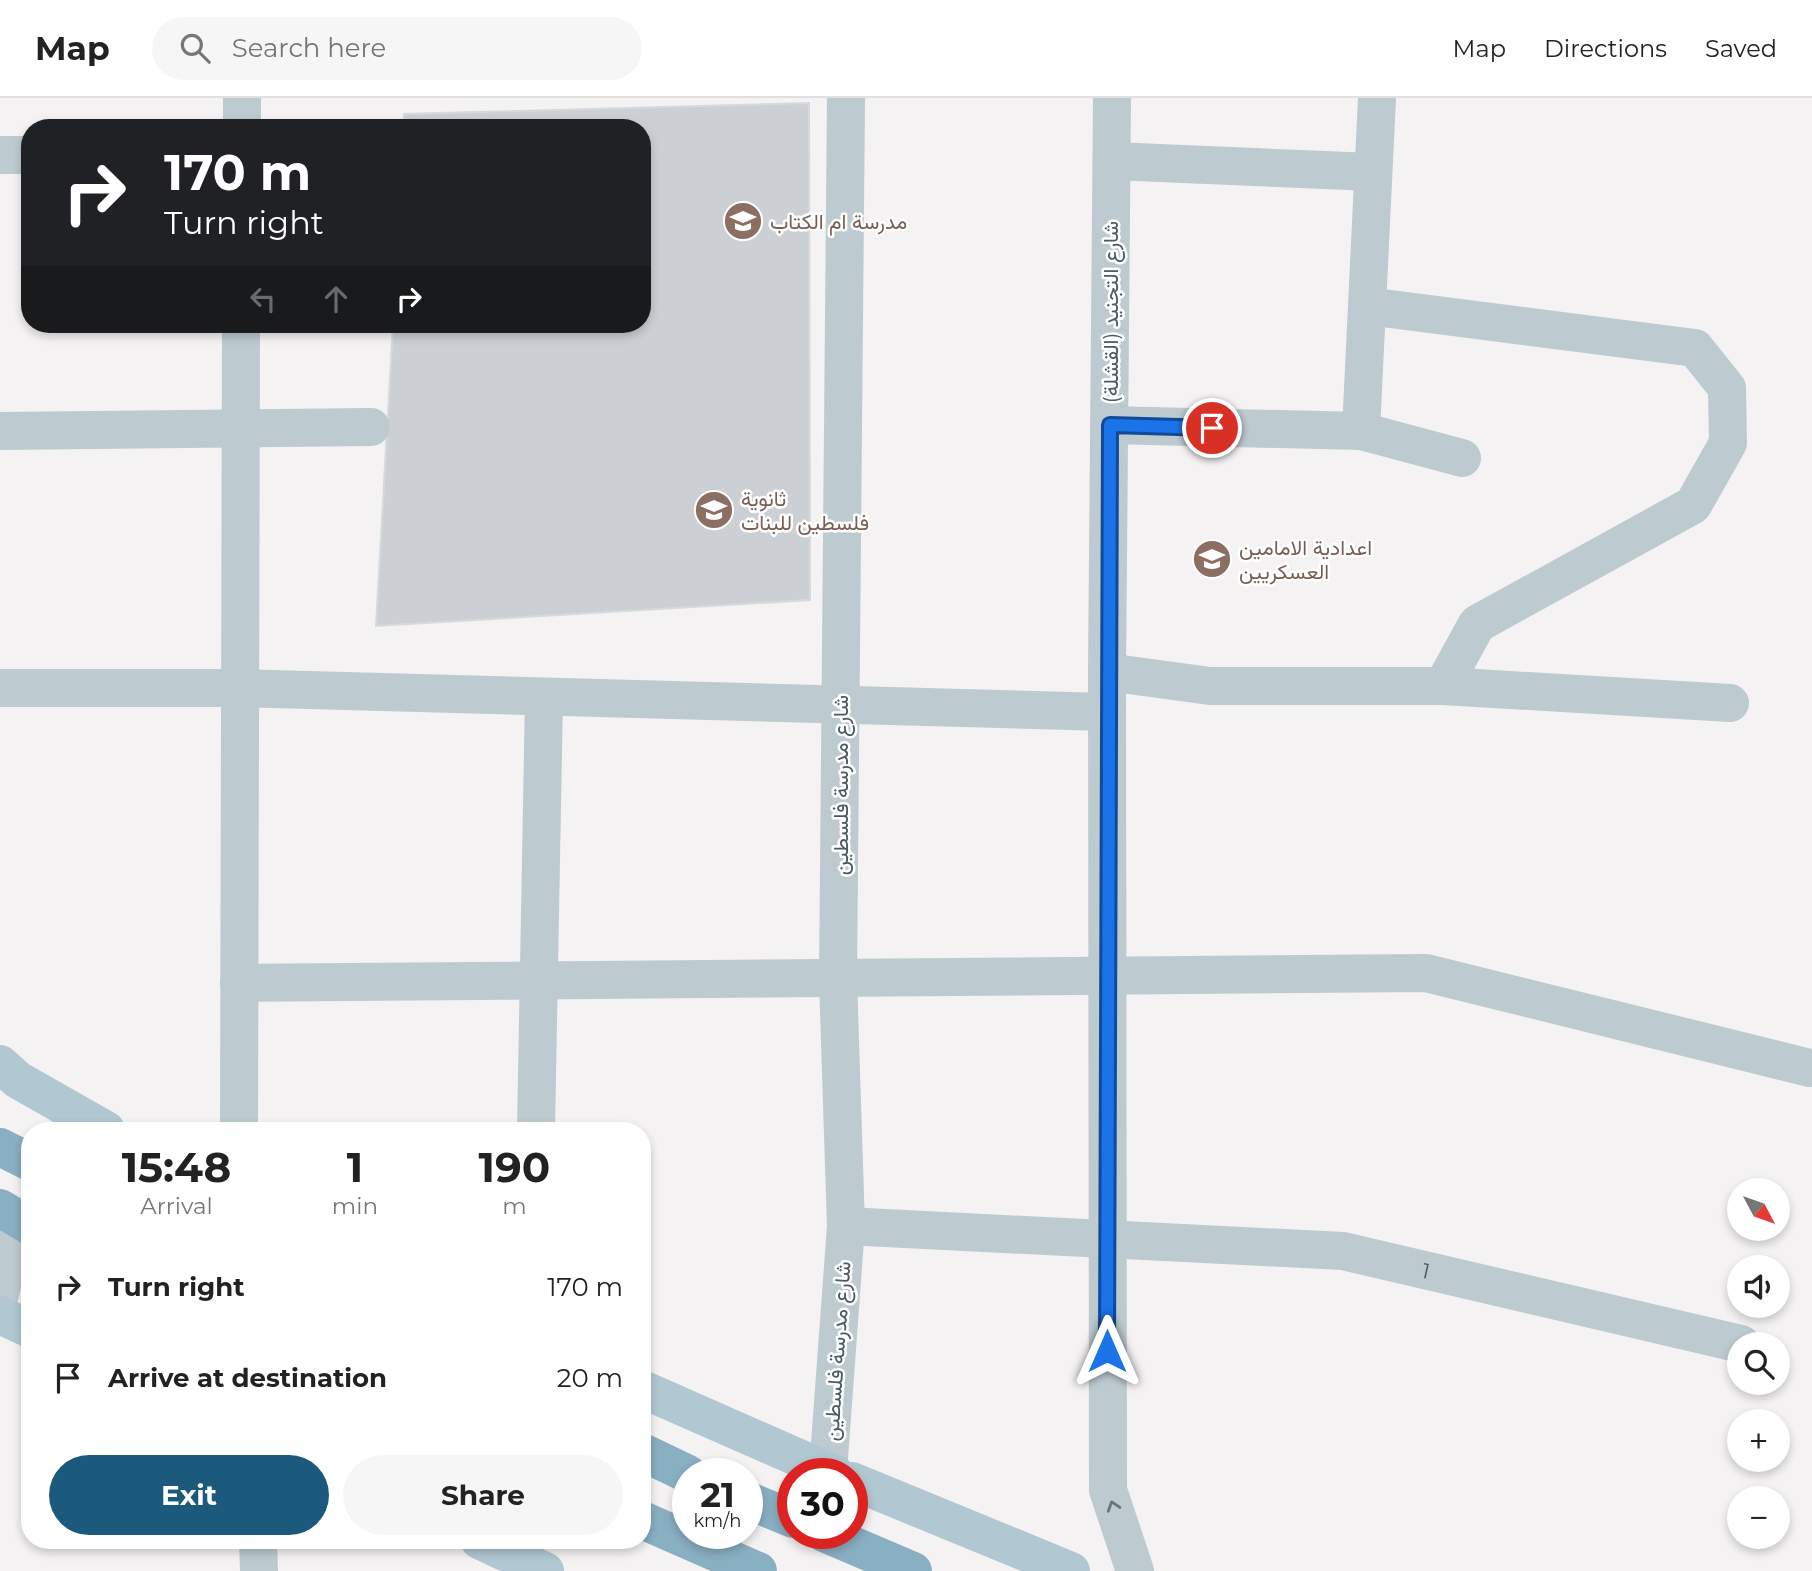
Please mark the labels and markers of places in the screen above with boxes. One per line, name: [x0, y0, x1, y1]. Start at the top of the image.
school or university icon: مدرسة ام الكتاب: [722, 200, 764, 242]
place label: مدرسة ام الكتاب: [770, 209, 907, 236]
pin: [1182, 398, 1242, 458]
place label: ثانوية فلسطين للبنات: [741, 486, 869, 535]
school or university icon: ثانوية فلسطين للبنات: [693, 489, 735, 531]
place label: اعدادية الامامين العسكريين: [1239, 535, 1372, 585]
school or university icon: اعدادية الامامين العسكريين: [1191, 538, 1233, 580]

